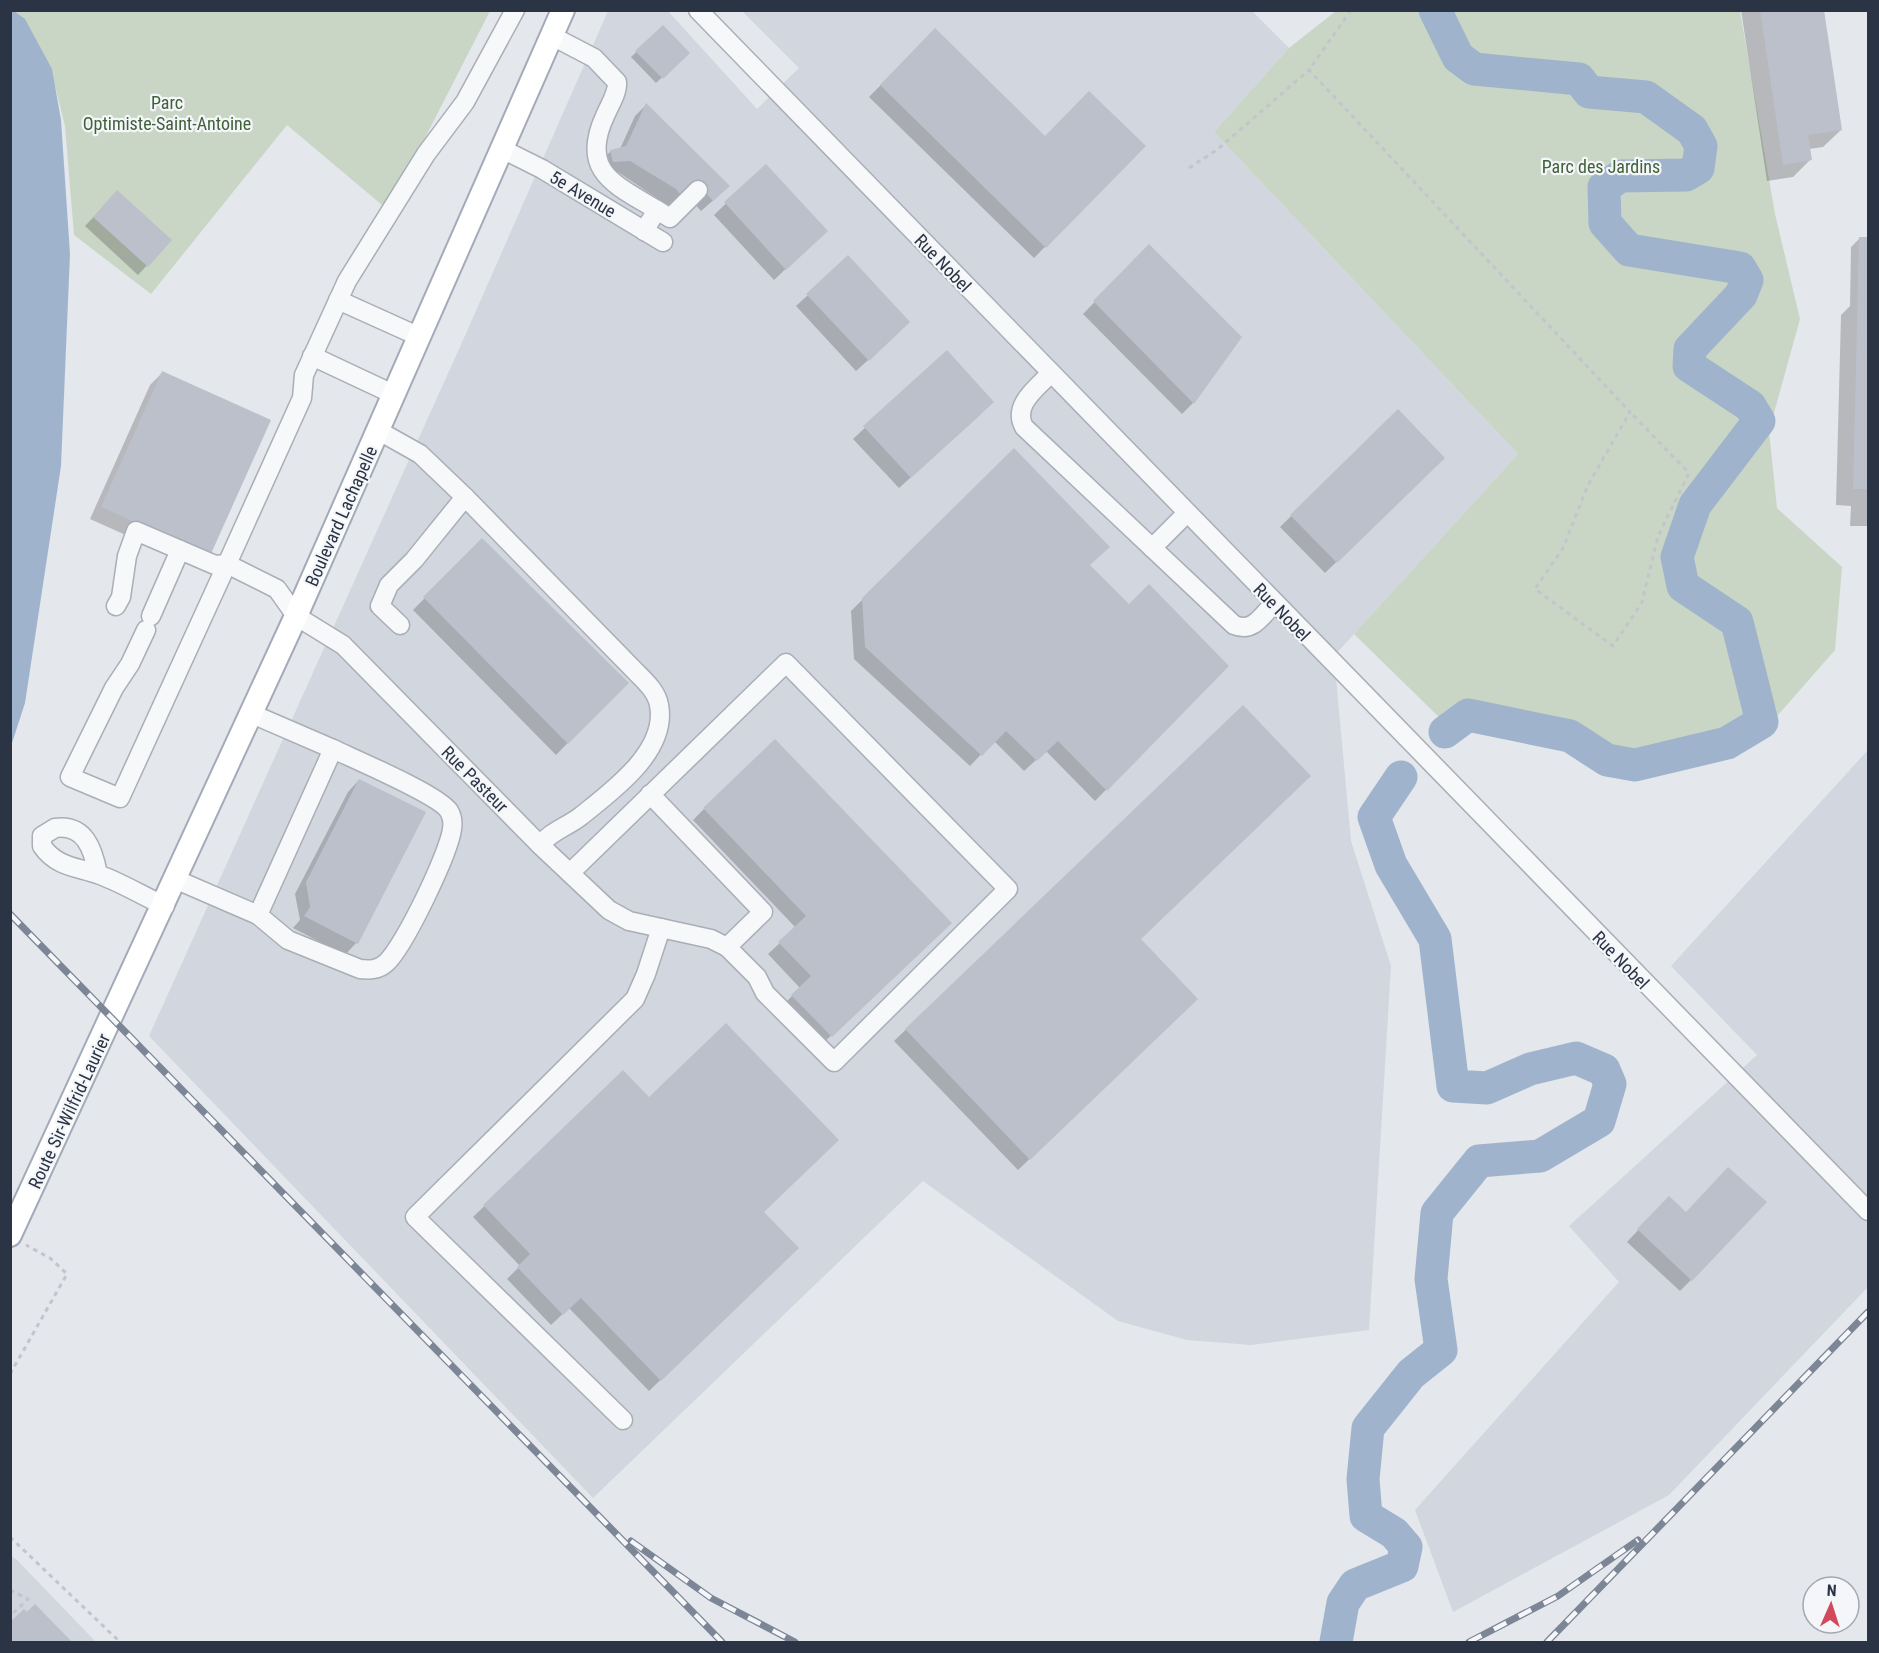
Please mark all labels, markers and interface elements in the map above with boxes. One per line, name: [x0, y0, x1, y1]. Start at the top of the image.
park label: Parc Optimiste-Saint-Antoine: [83, 92, 251, 134]
park label: Parc des Jardins: [1542, 156, 1660, 177]
street label: 5e Avenue: [546, 166, 620, 222]
street label: Rue Nobel: [910, 230, 976, 296]
street label: Boulevard Lachapelle: [301, 443, 381, 589]
street label: Rue Nobel: [1249, 579, 1315, 645]
street label: Rue Pasteur: [437, 741, 513, 817]
street label: Rue Nobel: [1588, 927, 1654, 993]
street label: Route Sir-Wilfrid-Laurier: [24, 1030, 114, 1192]
north arrow: [1801, 1575, 1861, 1635]
text: N: [1826, 1581, 1837, 1600]

